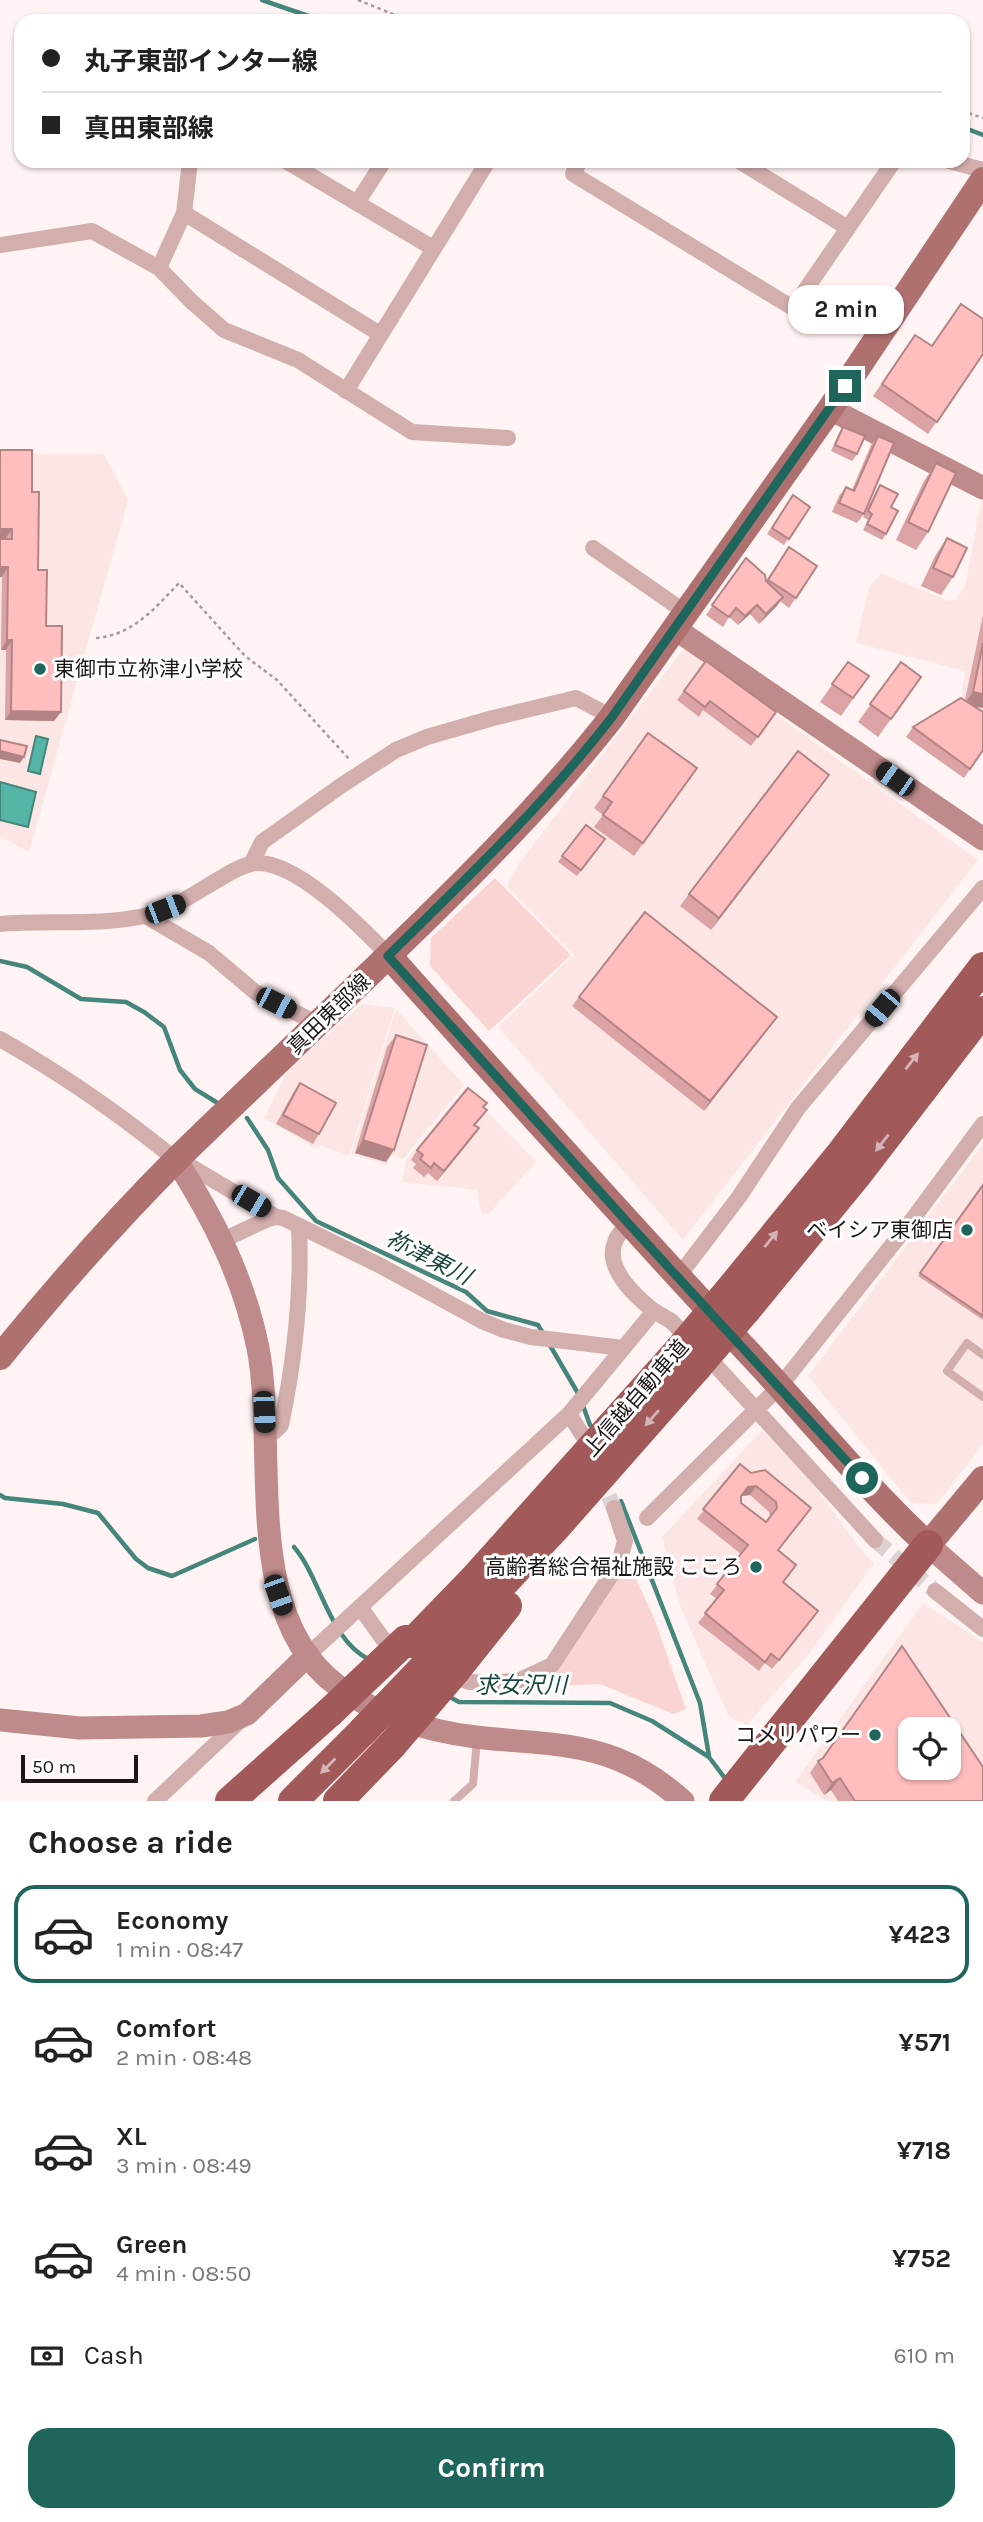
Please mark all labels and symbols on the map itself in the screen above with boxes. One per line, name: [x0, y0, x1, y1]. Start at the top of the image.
callout: 2 min: [787, 284, 903, 334]
route end: [829, 370, 861, 402]
place label: 東御市立祢津小学校: [54, 657, 243, 681]
marker: 東御市立祢津小学校: [32, 661, 48, 677]
car: [872, 758, 919, 800]
car: [142, 892, 189, 926]
street label: 真田東部線: [283, 969, 375, 1059]
car: [253, 984, 300, 1022]
car: [861, 985, 904, 1031]
one-way arrow: [905, 1052, 919, 1070]
one-way arrow: [874, 1134, 889, 1152]
car: [228, 1181, 275, 1221]
place label: ベイシア東御店: [806, 1218, 953, 1242]
marker: ベイシア東御店: [959, 1222, 975, 1238]
water label: 祢津東川: [382, 1225, 479, 1292]
one-way arrow: [763, 1231, 778, 1248]
street label: 上信越自動車道: [579, 1335, 693, 1461]
car: [253, 1390, 276, 1434]
one-way arrow: [645, 1410, 660, 1427]
route start: [846, 1462, 878, 1494]
place label: 高齢者総合福祉施設 こころ: [485, 1555, 742, 1579]
marker: 高齢者総合福祉施設 こころ: [748, 1559, 764, 1575]
car: [261, 1572, 296, 1618]
water label: 求女沢川: [475, 1672, 570, 1699]
place label: コメリパワー: [735, 1723, 861, 1747]
marker: コメリパワー: [867, 1727, 883, 1743]
scale bar: [21, 1752, 138, 1784]
one-way arrow: [320, 1757, 336, 1774]

